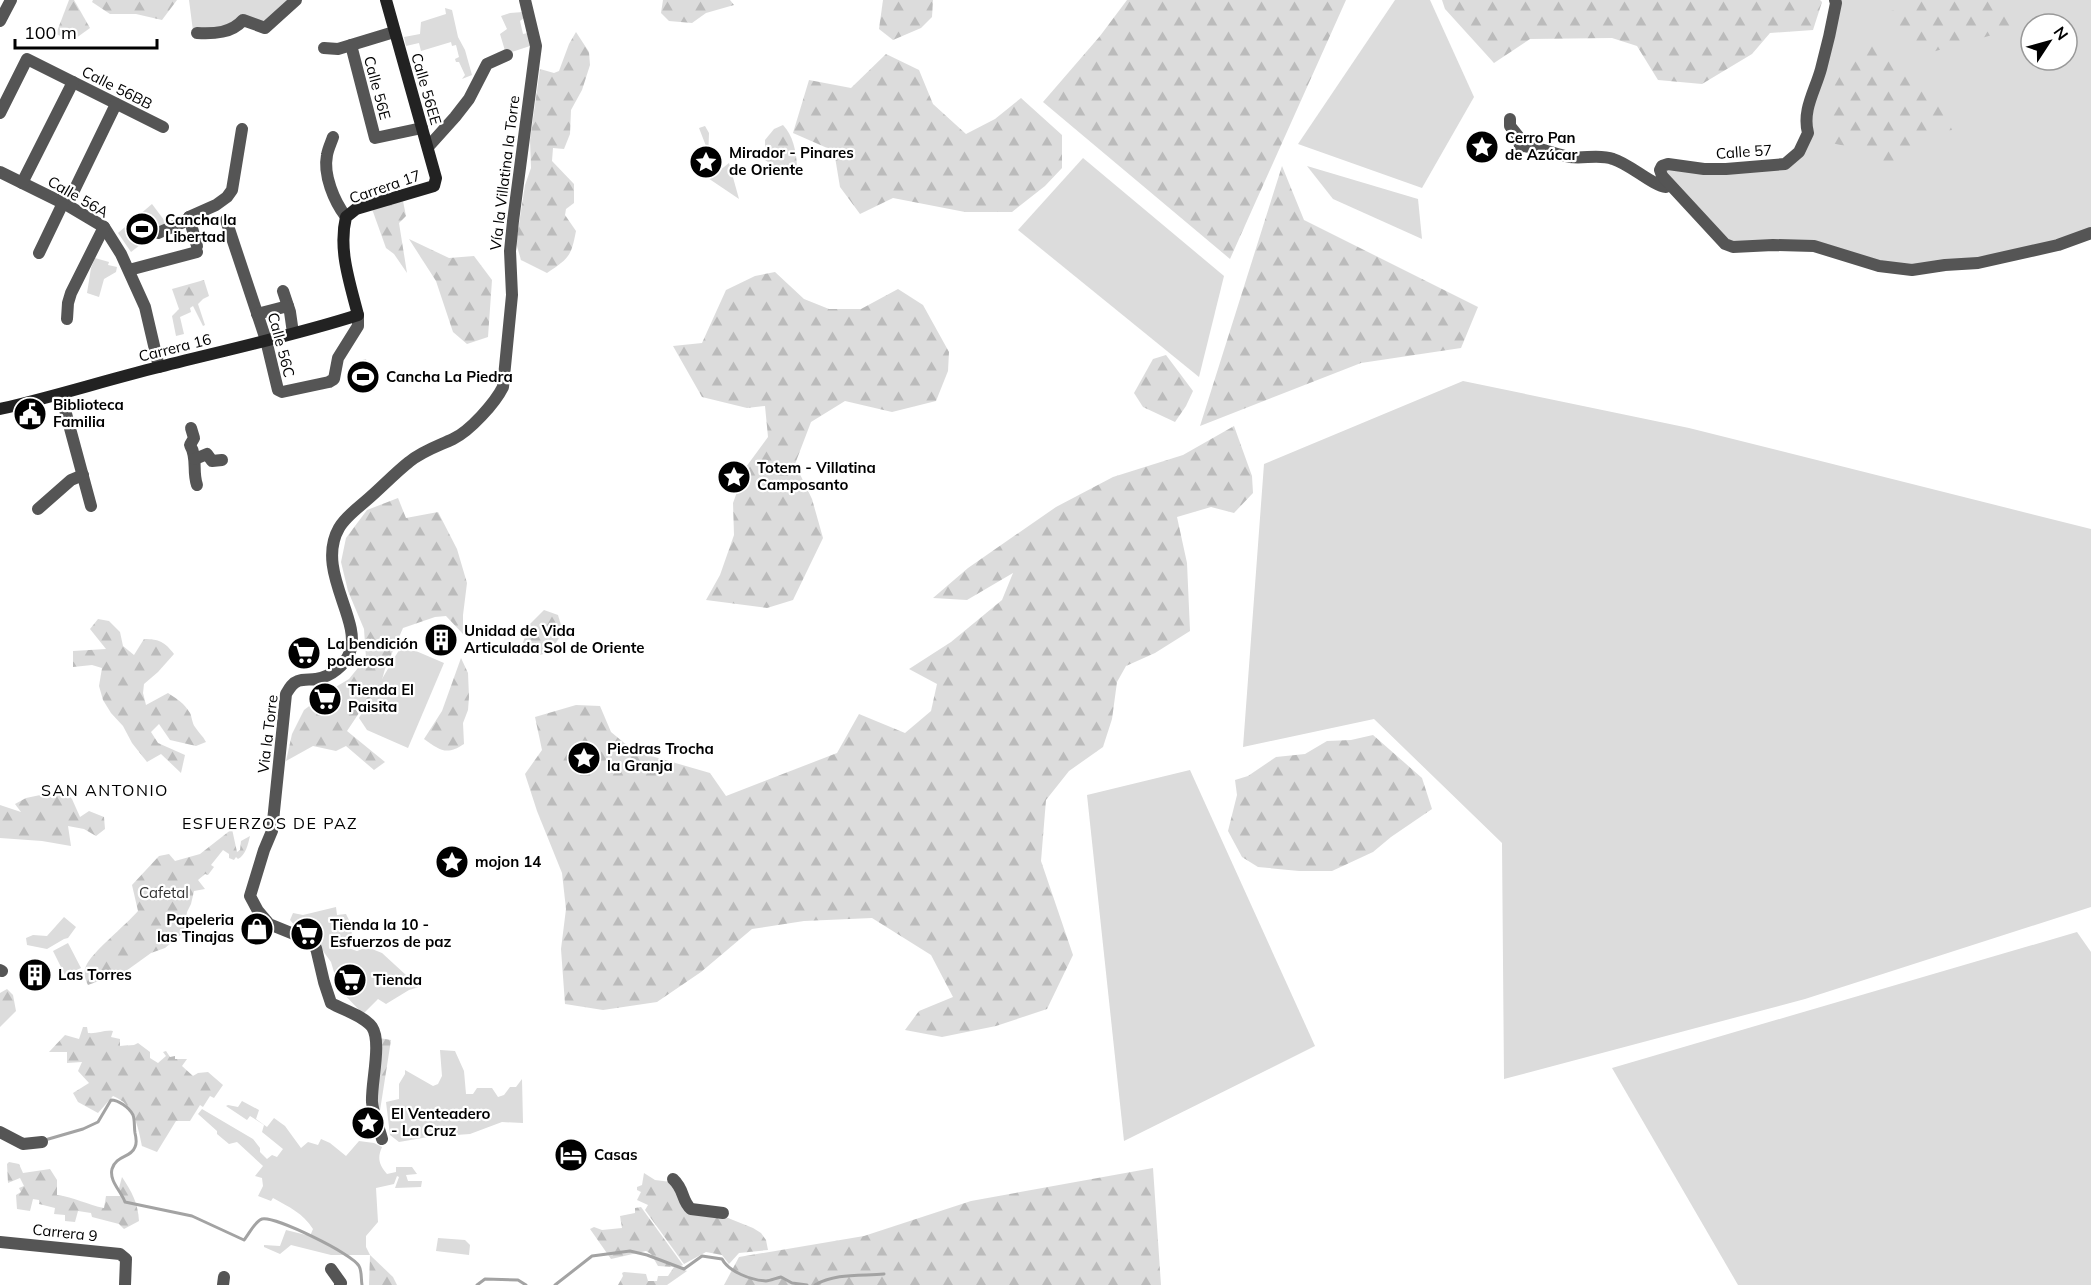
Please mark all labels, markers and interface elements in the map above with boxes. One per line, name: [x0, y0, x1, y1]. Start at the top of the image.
scale bar: [15, 12, 158, 50]
north arrow: [2019, 12, 2079, 72]
text: 100 m: [24, 21, 77, 44]
text: N: [2049, 22, 2073, 44]
street label: Calle 56EE: [407, 51, 446, 127]
street label: Calle 56E: [360, 54, 395, 122]
street label: Calle 56BB: [79, 62, 156, 113]
street label: Vía la Villatina la Torre: [486, 94, 523, 252]
place label: Cerro Pan de Azúcar: [1505, 128, 1577, 164]
place icon: Cerro Pan de Azúcar: [1464, 129, 1500, 165]
street label: Calle 57: [1715, 140, 1773, 163]
place label: Mirador - Pinares de Oriente: [729, 143, 854, 179]
place icon: Mirador - Pinares de Oriente: [688, 144, 724, 180]
street label: Carrera 17: [347, 165, 423, 208]
street label: Calle 56A: [44, 172, 112, 222]
place label: Cancha la Libertad: [165, 210, 237, 246]
sports icon: Cancha la Libertad: [124, 211, 160, 247]
street label: Calle 56C: [264, 310, 299, 379]
street label: Carrera 16: [137, 329, 213, 366]
sports icon: Cancha La Piedra: [345, 359, 381, 395]
place label: Cancha La Piedra: [386, 367, 513, 386]
place label: Biblioteca Familia: [53, 395, 124, 431]
public building icon: Biblioteca Familia: [12, 396, 48, 432]
place label: Totem - Villatina Camposanto: [757, 458, 876, 494]
place icon: Totem - Villatina Camposanto: [716, 459, 752, 495]
place label: Unidad de Vida Articulada Sol de Oriente: [464, 621, 645, 657]
building icon: Unidad de Vida Articulada Sol de Oriente: [423, 622, 459, 658]
place label: La bendición poderosa: [327, 634, 418, 670]
supermarket icon: La bendición poderosa: [286, 635, 322, 671]
place label: Tienda El Paisita: [348, 680, 414, 716]
supermarket icon: Tienda El Paisita: [307, 681, 343, 717]
street label: Via la Torre: [253, 694, 282, 774]
place label: Piedras Trocha la Granja: [607, 739, 714, 775]
place icon: Piedras Trocha la Granja: [566, 740, 602, 776]
district label: SAN ANTONIO: [41, 780, 169, 800]
district label: ESFUERZOS DE PAZ: [182, 813, 358, 833]
place icon: mojon 14: [434, 844, 470, 880]
place label: mojon 14: [475, 852, 541, 871]
park label: Cafetal: [139, 883, 189, 902]
place label: Papeleria las Tinajas: [157, 910, 234, 946]
shop icon: Papeleria las Tinajas: [239, 911, 275, 947]
place label: Tienda la 10 - Esfuerzos de paz: [330, 915, 451, 951]
supermarket icon: Tienda la 10 - Esfuerzos de paz: [289, 916, 325, 952]
building icon: Las Torres: [17, 957, 53, 993]
supermarket icon: Tienda: [332, 962, 368, 998]
place label: Las Torres: [58, 965, 132, 984]
place label: Tienda: [373, 970, 422, 989]
place label: El Venteadero - La Cruz: [391, 1104, 491, 1140]
place icon: El Venteadero - La Cruz: [350, 1105, 386, 1141]
hotel icon: Casas: [553, 1137, 589, 1173]
place label: Casas: [594, 1145, 638, 1164]
street label: Carrera 9: [32, 1220, 98, 1245]

